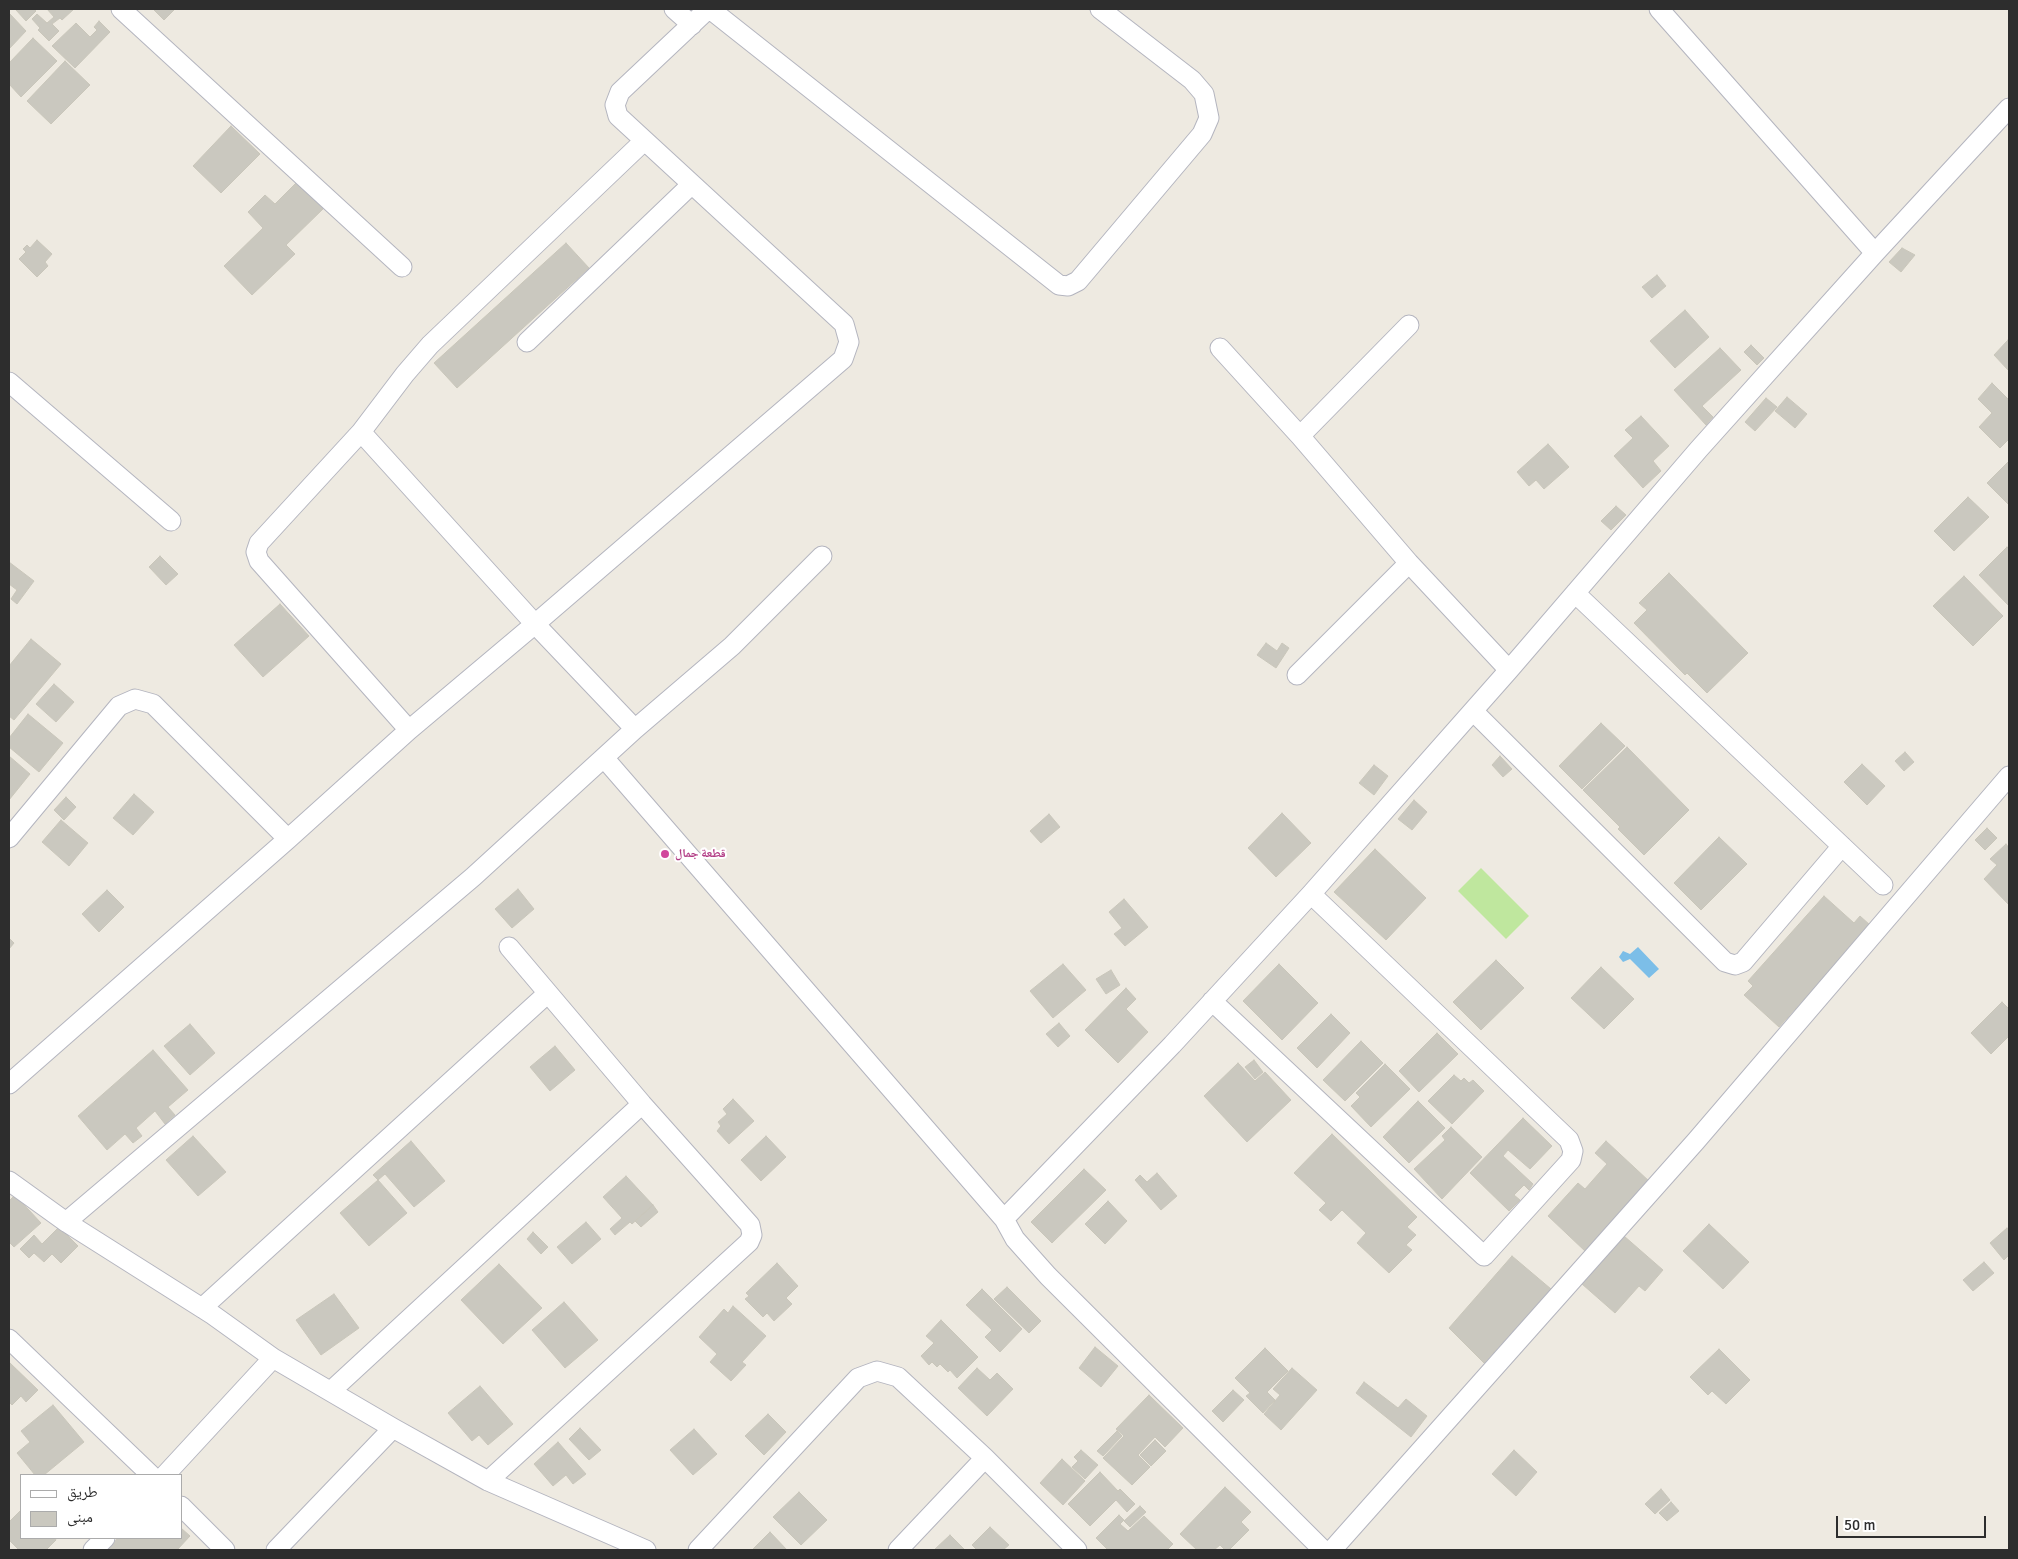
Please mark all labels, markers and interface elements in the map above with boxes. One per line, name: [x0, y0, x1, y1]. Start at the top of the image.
place label: قطعة جمال: [675, 847, 726, 861]
marker: قطعة جمال: [659, 848, 671, 860]
legend: [20, 1474, 182, 1539]
text: طريق: [67, 1483, 98, 1501]
scale bar: [1838, 1506, 1988, 1538]
text: مبنى: [67, 1508, 93, 1526]
text: 50 m: [1844, 1516, 1875, 1534]

